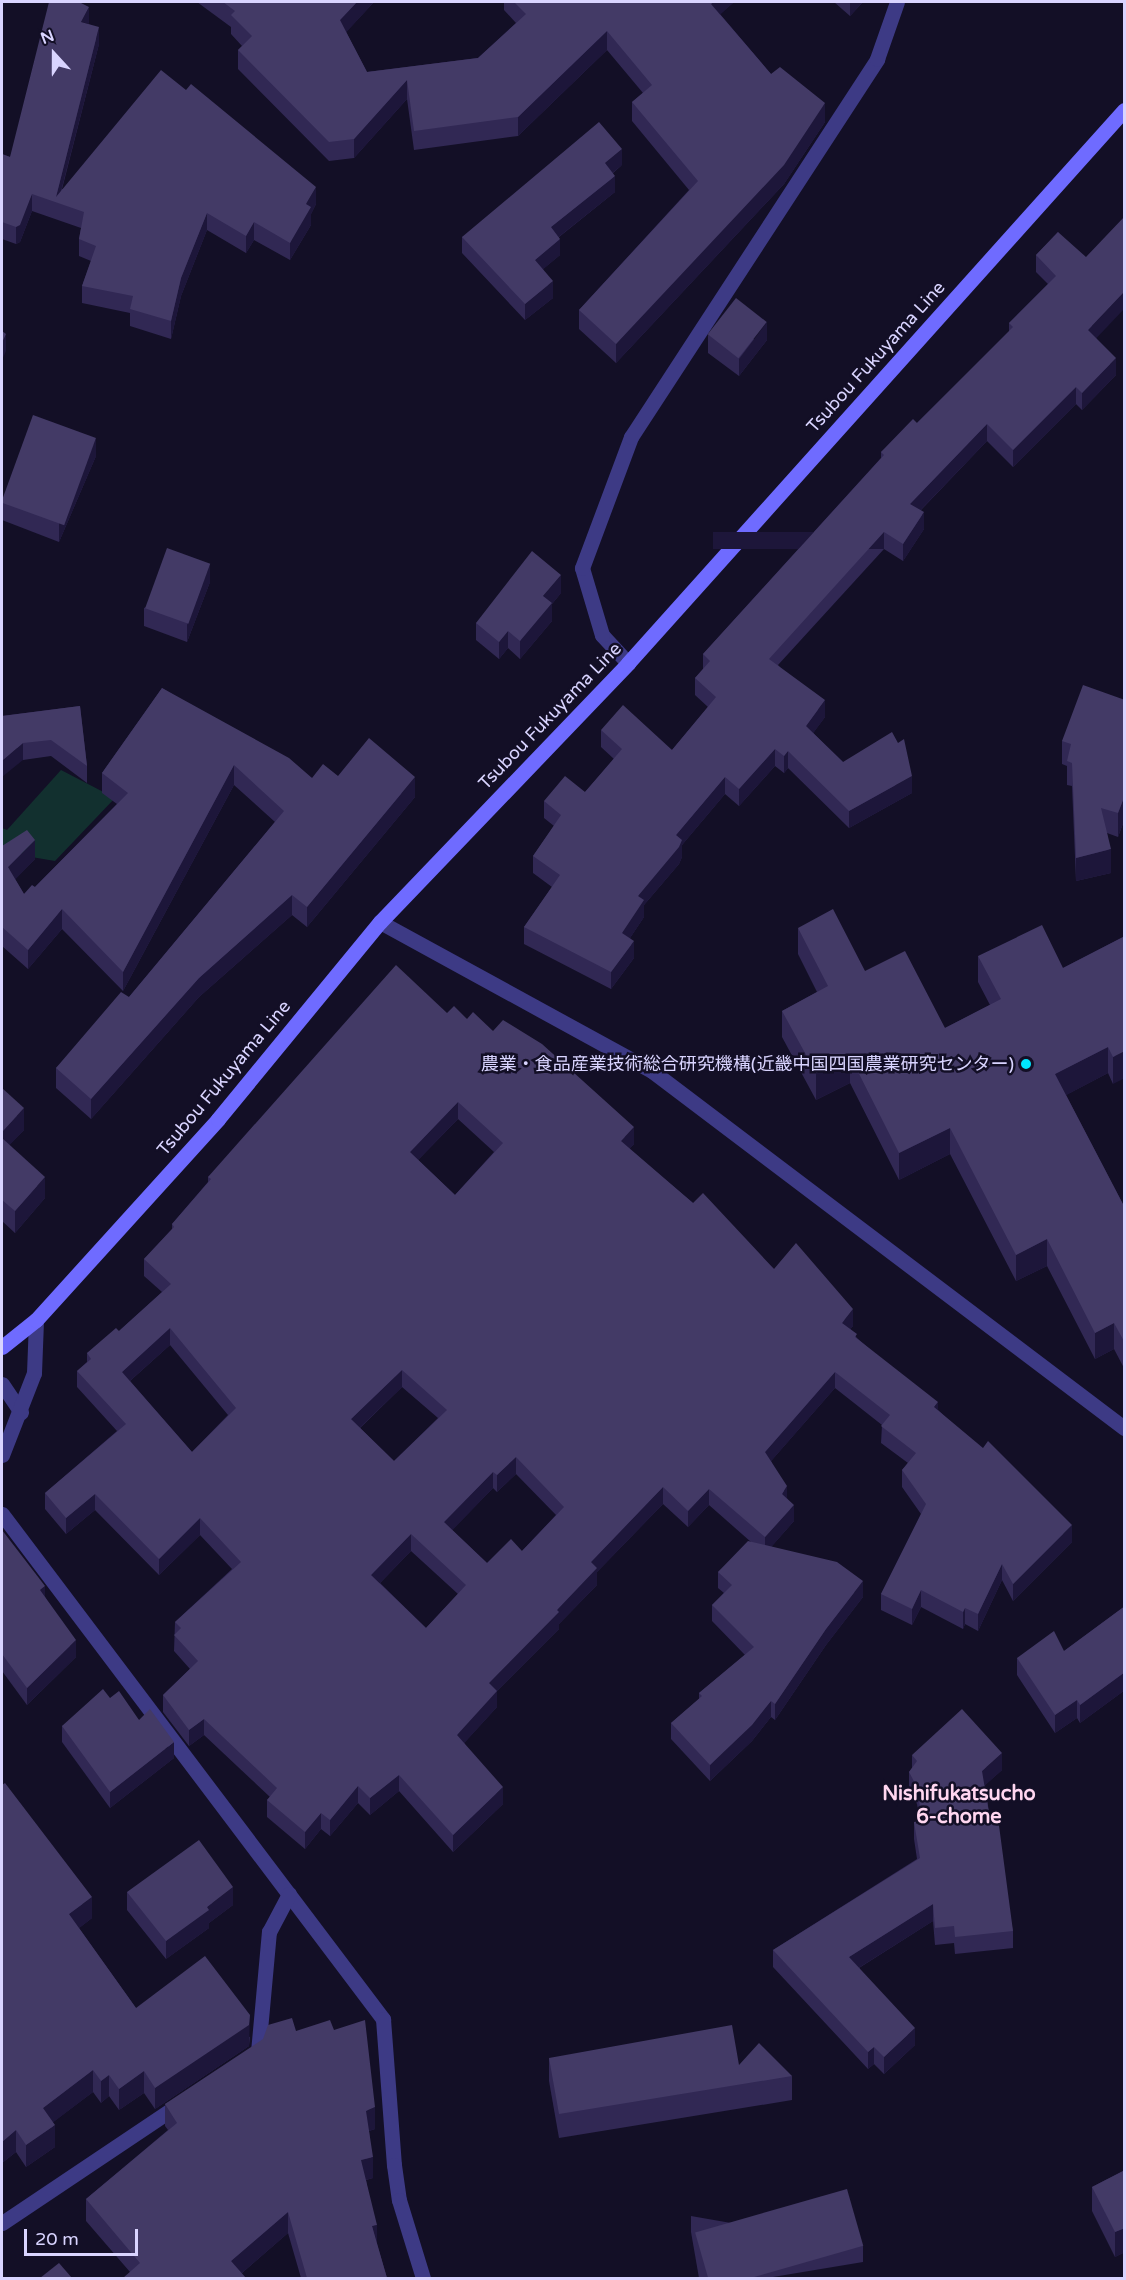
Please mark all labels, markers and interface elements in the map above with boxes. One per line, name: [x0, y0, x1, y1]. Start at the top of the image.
north arrow: [24, 24, 84, 84]
text: N: [38, 26, 57, 49]
street label: Tsubou Fukuyama Line: [802, 277, 950, 437]
street label: Tsubou Fukuyama Line: [474, 638, 626, 794]
street label: Tsubou Fukuyama Line: [153, 996, 295, 1160]
place label: 農業・食品産業技術総合研究機構(近畿中国四国農業研究センター): [481, 1053, 1014, 1075]
marker: 農業・食品産業技術総合研究機構(近畿中国四国農業研究センター): [1019, 1057, 1033, 1071]
district label: Nishifukatsucho 6-chome: [882, 1782, 1036, 1829]
scale bar: [27, 2217, 141, 2255]
text: 20 m: [35, 2228, 79, 2250]

